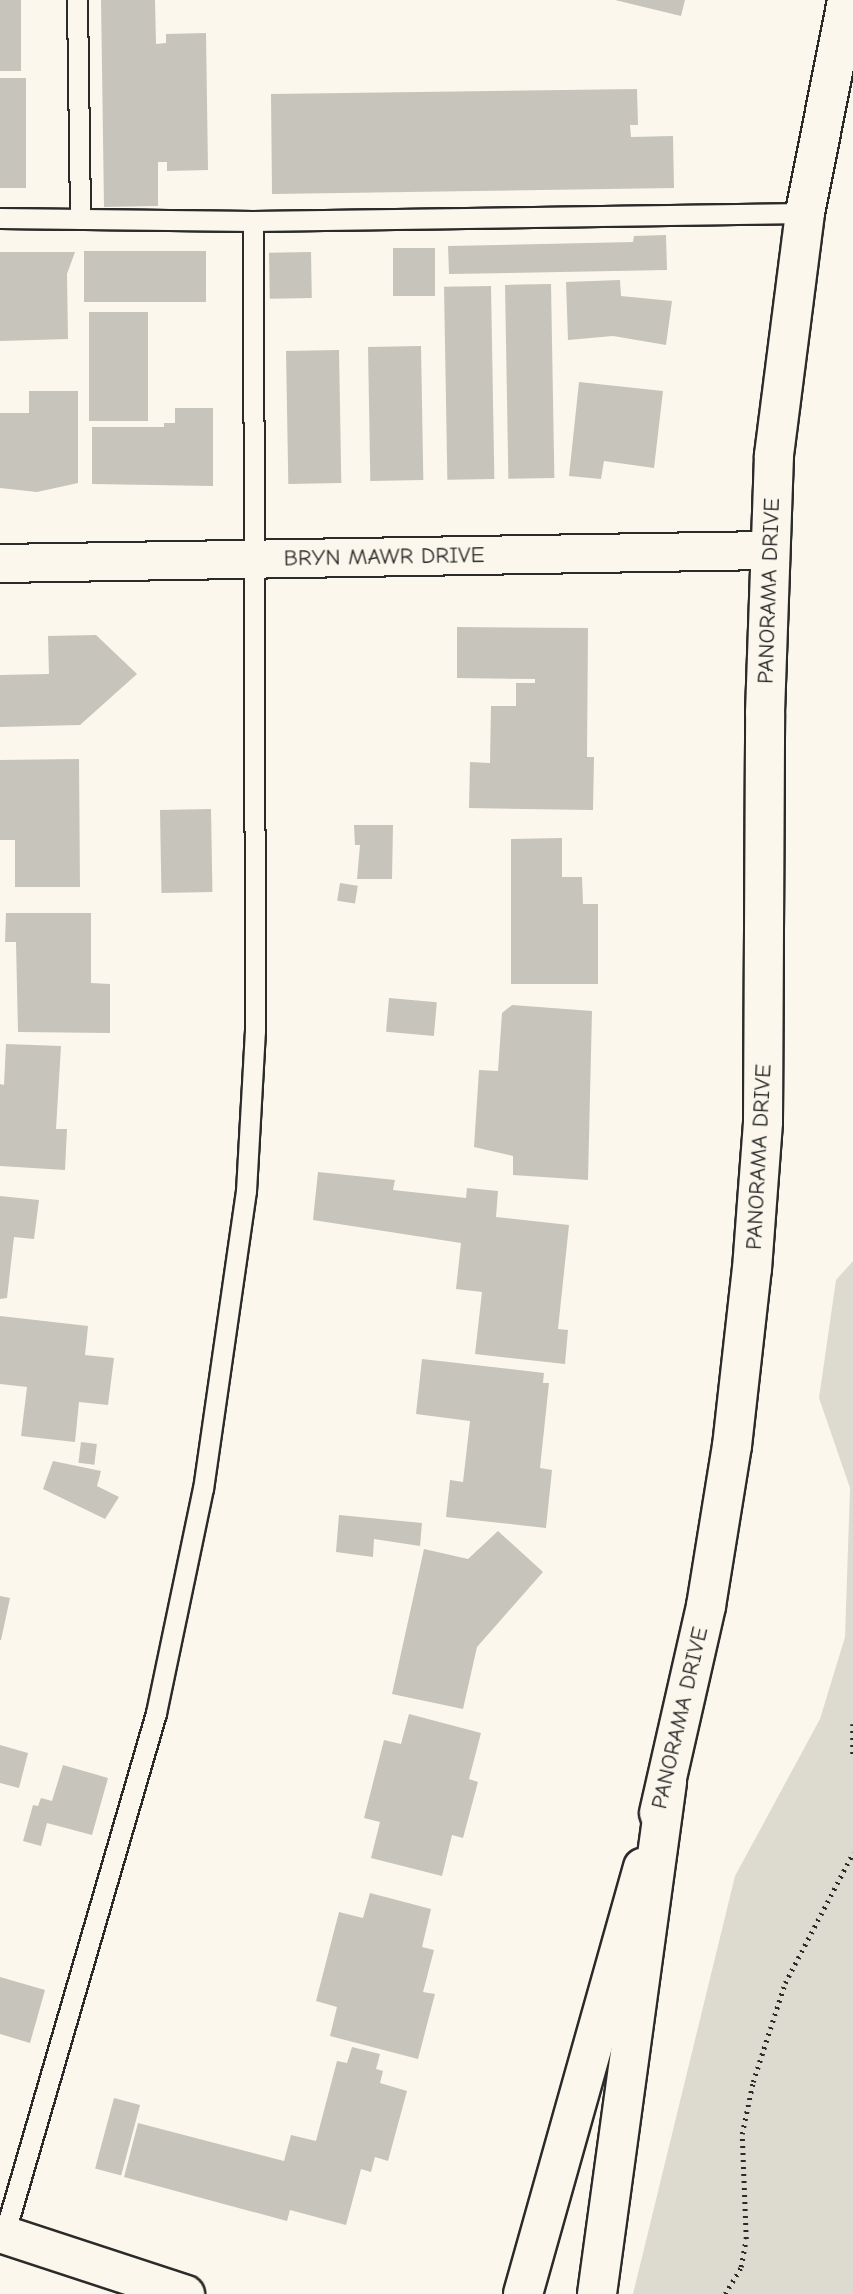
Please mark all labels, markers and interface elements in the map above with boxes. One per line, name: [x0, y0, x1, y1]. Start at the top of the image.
street label: PANORAMA DRIVE: [752, 498, 786, 684]
street label: BRYN MAWR DRIVE: [283, 541, 485, 573]
street label: PANORAMA DRIVE: [740, 1063, 778, 1251]
street label: PANORAMA DRIVE: [646, 1624, 714, 1812]

